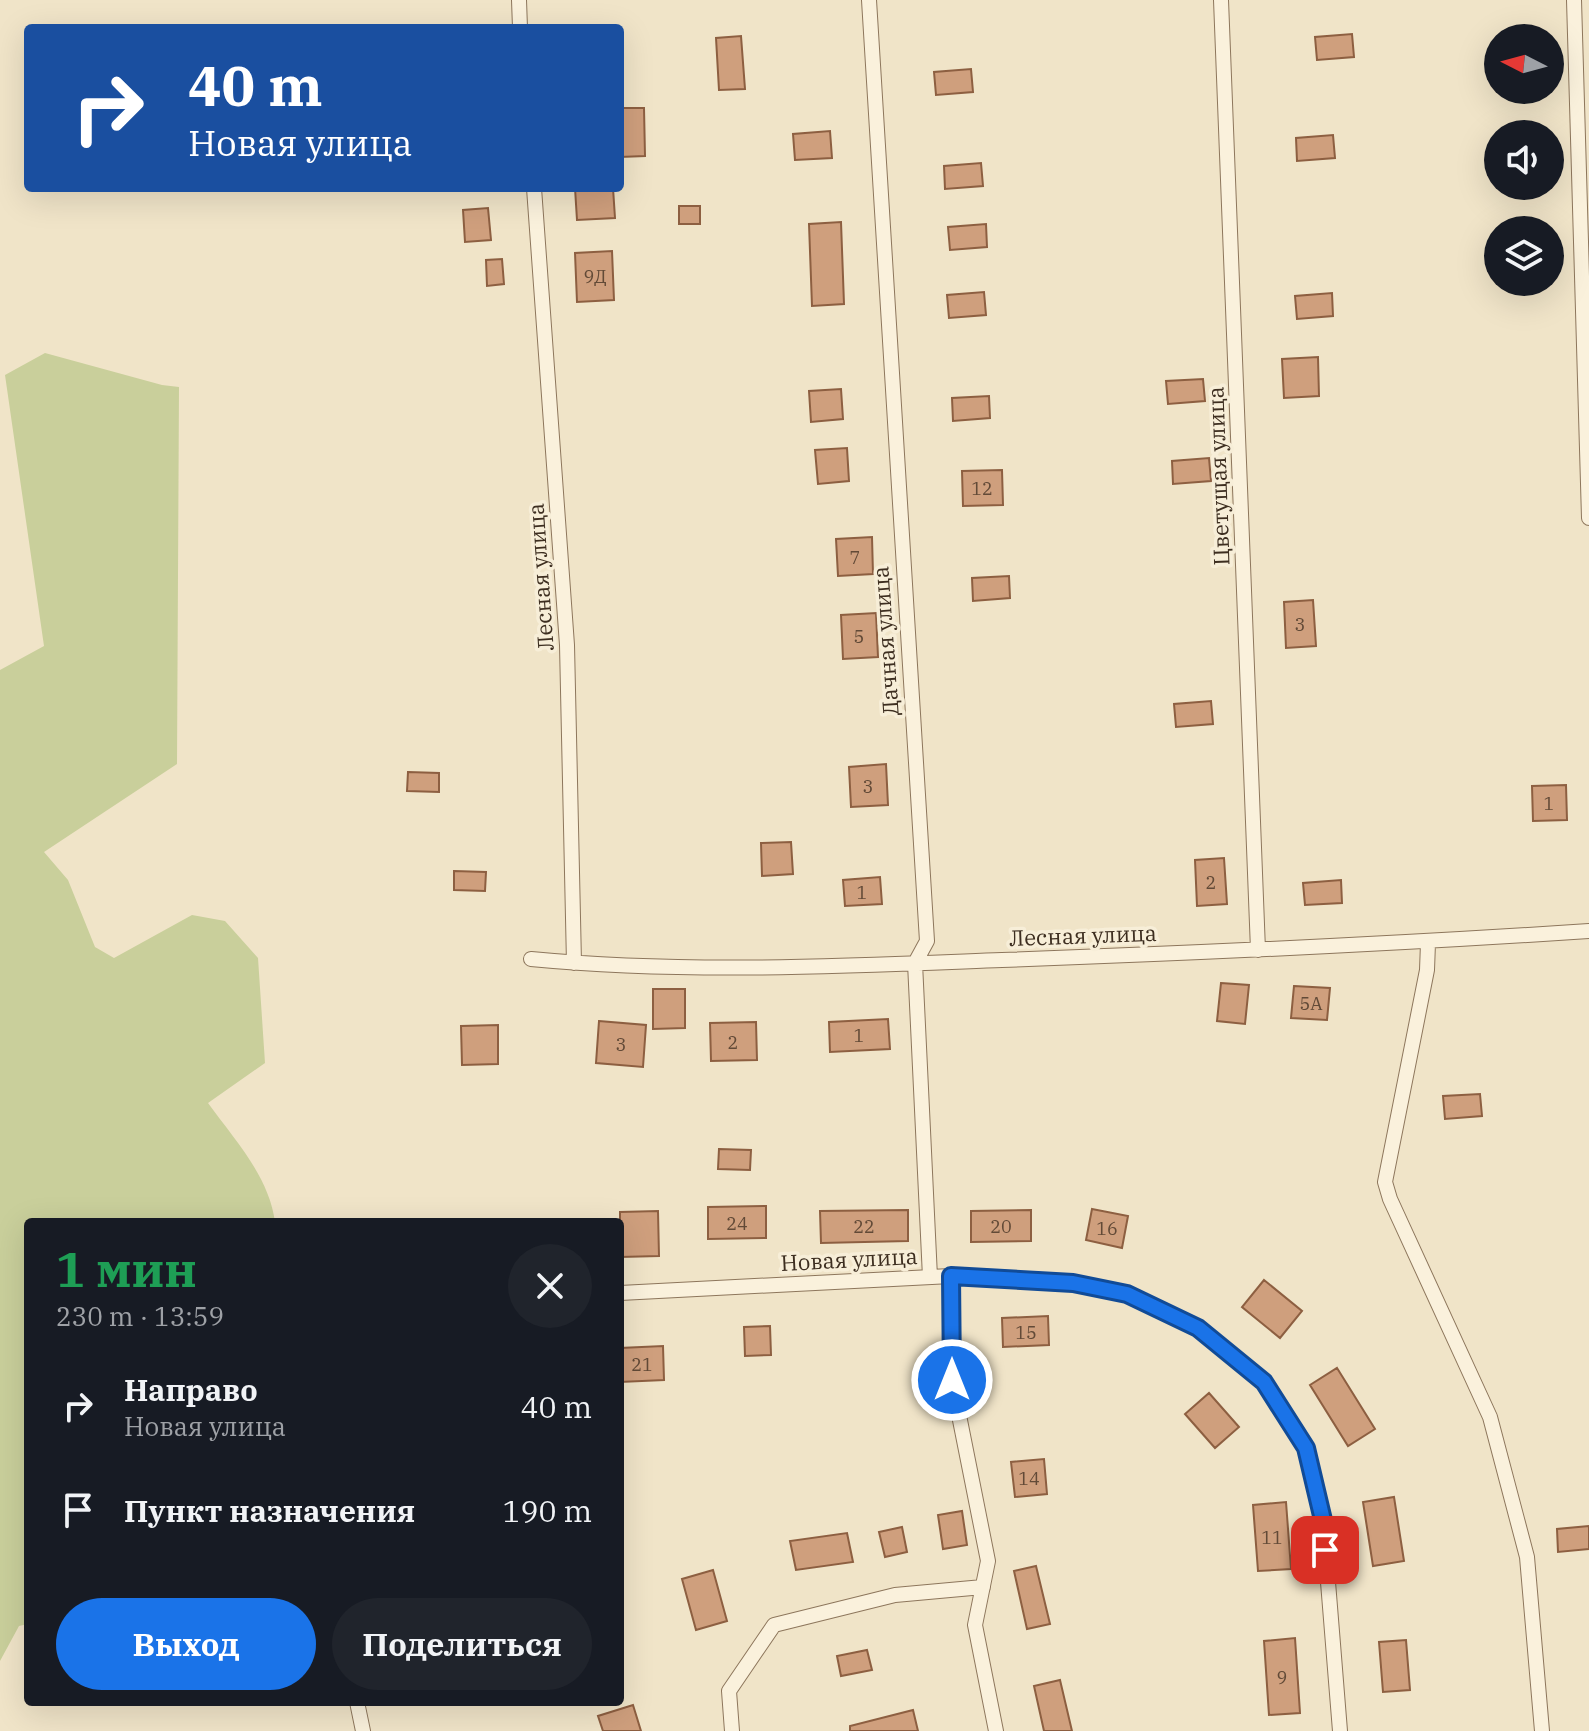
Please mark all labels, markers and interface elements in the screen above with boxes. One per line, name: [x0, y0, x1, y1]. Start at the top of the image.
north arrow: [1484, 24, 1564, 104]
map controls: [1484, 24, 1564, 296]
text: 40 m: [188, 49, 323, 121]
icon: right: [56, 56, 160, 160]
text: Новая улица: [188, 119, 412, 166]
button: sound: [1484, 120, 1564, 200]
button: layers: [1484, 216, 1564, 296]
house number: 9Д: [583, 265, 607, 288]
street label: Цветущая улица: [1200, 386, 1236, 566]
house number: 12: [971, 477, 993, 500]
street label: Лесная улица: [520, 502, 560, 652]
house number: 7: [850, 546, 860, 569]
street label: Дачная улица: [865, 565, 905, 717]
house number: 3: [1295, 613, 1305, 636]
house number: 5: [854, 625, 864, 648]
house number: 3: [863, 775, 873, 798]
house number: 1: [1544, 792, 1554, 815]
house number: 2: [1206, 871, 1216, 894]
house number: 1: [857, 881, 867, 904]
street label: Лесная улица: [1009, 918, 1157, 952]
house number: 5А: [1299, 992, 1323, 1015]
house number: 1: [854, 1024, 864, 1047]
house number: 2: [728, 1031, 738, 1054]
house number: 3: [616, 1033, 626, 1056]
house number: 24: [726, 1212, 748, 1235]
house number: 22: [853, 1215, 875, 1238]
house number: 20: [990, 1215, 1012, 1238]
house number: 16: [1096, 1217, 1118, 1240]
text: 1 мин: [56, 1238, 197, 1300]
street label: Новая улица: [780, 1241, 918, 1277]
button: close: [508, 1244, 592, 1328]
text: 230 m · 13:59: [56, 1299, 224, 1333]
house number: 15: [1015, 1321, 1037, 1344]
position arrow: [910, 1338, 994, 1422]
house number: 21: [631, 1353, 653, 1376]
text: Направо: [124, 1370, 258, 1409]
icon: right: [56, 1384, 100, 1428]
text: 40 m: [520, 1387, 592, 1426]
text: Новая улица: [124, 1409, 286, 1443]
house number: 14: [1018, 1467, 1040, 1490]
icon: arrive: [56, 1488, 100, 1532]
text: Пункт назначения: [124, 1491, 415, 1530]
text: 190 m: [502, 1491, 592, 1530]
pin: [1291, 1516, 1359, 1584]
house number: 11: [1261, 1526, 1283, 1549]
icon: arrive: [1303, 1528, 1347, 1572]
button: Выход: [56, 1598, 316, 1690]
button: Поделиться: [332, 1598, 592, 1690]
house number: 9: [1277, 1666, 1287, 1689]

